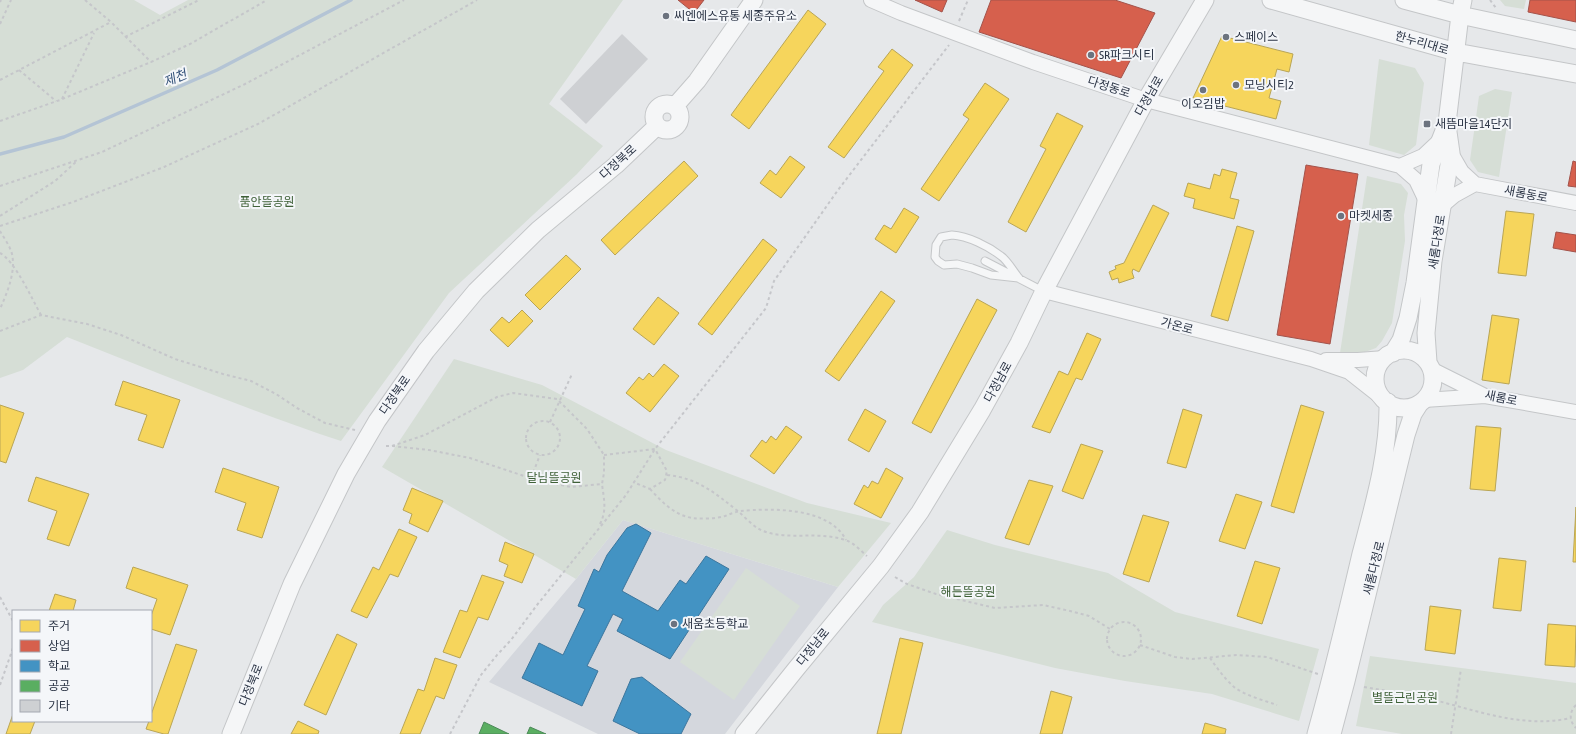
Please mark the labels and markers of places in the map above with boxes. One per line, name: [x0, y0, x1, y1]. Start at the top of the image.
place label: 씨엔에스유통 세종주유소: [674, 9, 797, 23]
marker: 씨엔에스유통 세종주유소: [661, 11, 671, 21]
place label: 스페이스: [1234, 30, 1278, 44]
marker: 스페이스: [1221, 32, 1231, 42]
place label: SR파크시티: [1099, 48, 1154, 62]
marker: SR파크시티: [1086, 50, 1096, 60]
place label: 모닝시티2: [1244, 78, 1294, 92]
marker: 모닝시티2: [1231, 80, 1241, 90]
marker: 이오김밥: [1198, 85, 1208, 95]
place label: 이오김밥: [1181, 97, 1225, 111]
place label: 새뜸마을14단지: [1435, 117, 1513, 131]
marker: 새뜸마을14단지: [1422, 119, 1432, 129]
place label: 마켓세종: [1349, 209, 1393, 223]
marker: 마켓세종: [1336, 211, 1346, 221]
place label: 새움초등학교: [682, 617, 748, 631]
marker: 새움초등학교: [669, 619, 679, 629]

